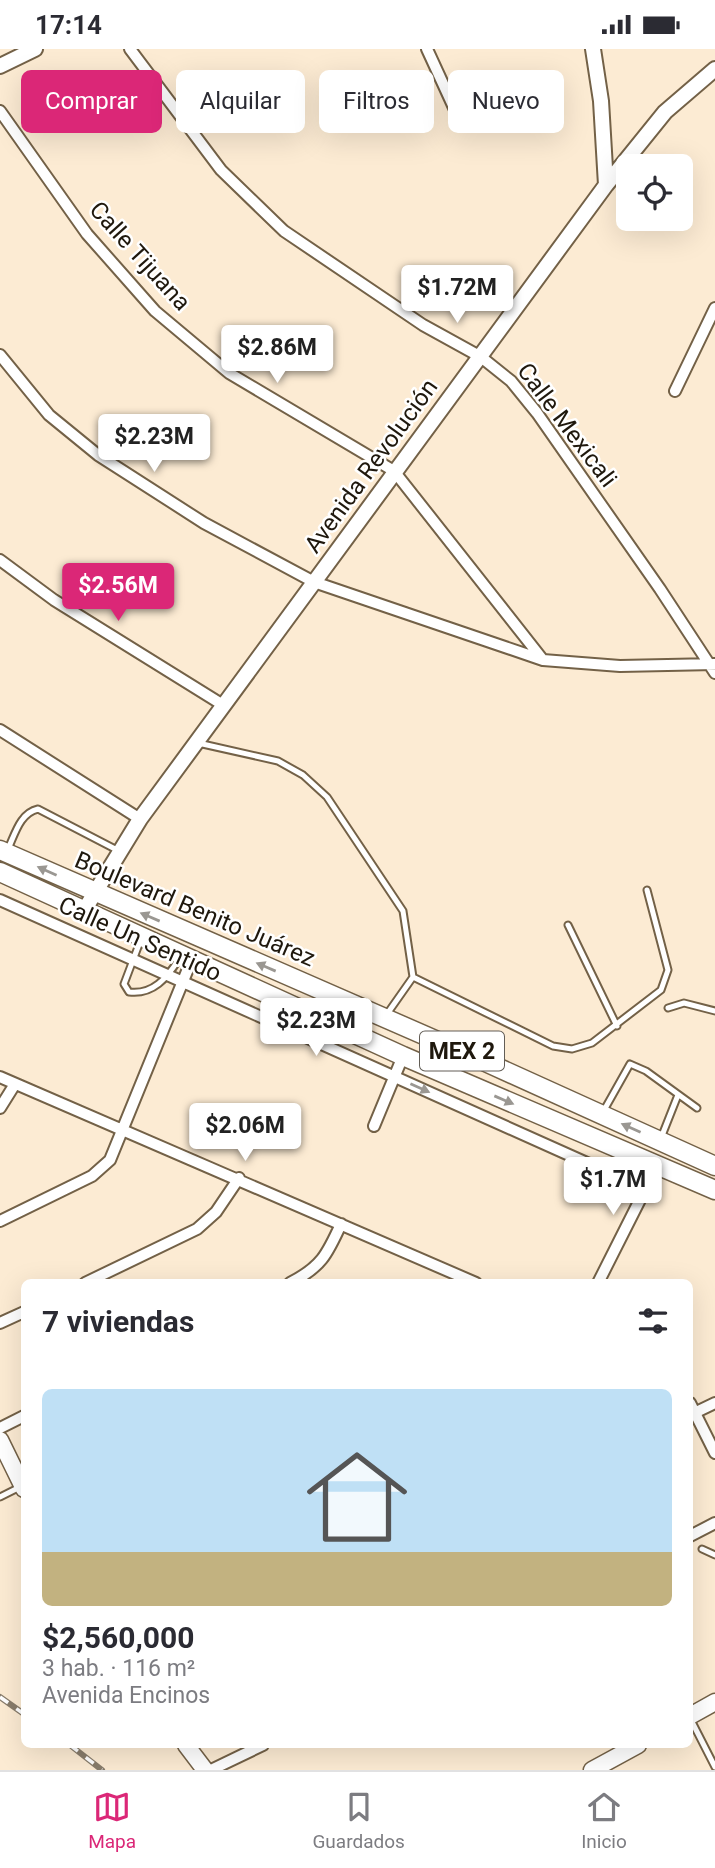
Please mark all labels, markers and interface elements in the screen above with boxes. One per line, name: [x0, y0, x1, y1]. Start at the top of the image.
text: 17:14: [35, 10, 102, 40]
chip: Comprar: [21, 70, 162, 133]
chip: Alquilar: [176, 70, 305, 133]
chip: Filtros: [319, 70, 434, 133]
chip: Nuevo: [448, 70, 564, 133]
map controls: [616, 154, 693, 231]
button: locate: [616, 154, 693, 231]
street label: Calle Tijuana: [84, 196, 196, 316]
pin: $1.72M: [400, 265, 514, 325]
text: $1.72M: [417, 274, 497, 301]
pin: $2.86M: [220, 325, 334, 385]
text: $2.86M: [237, 334, 317, 361]
street label: Calle Mexicali: [511, 358, 623, 492]
street label: Avenida Revolución: [299, 374, 443, 558]
pin: $2.23M: [97, 415, 211, 474]
text: $2.23M: [114, 423, 194, 450]
pin: $2.56M: [61, 563, 175, 623]
text: $2.56M: [78, 572, 158, 599]
street label: Boulevard Benito Juárez: [71, 846, 319, 972]
one-way arrow: [37, 865, 57, 877]
street label: Calle Un Sentido: [54, 891, 226, 987]
one-way arrow: [140, 911, 160, 923]
one-way arrow: [255, 961, 276, 972]
pin: $2.23M: [259, 999, 373, 1058]
text: $2.23M: [276, 1007, 356, 1034]
road number: MEX 2: [420, 1031, 504, 1070]
one-way arrow: [410, 1082, 430, 1094]
one-way arrow: [494, 1094, 515, 1105]
pin: $2.06M: [188, 1103, 302, 1163]
text: $2.06M: [205, 1112, 285, 1139]
one-way arrow: [620, 1122, 641, 1133]
pin: $1.7M: [564, 1157, 662, 1217]
text: $1.7M: [580, 1166, 646, 1193]
icon: filters: [634, 1302, 672, 1340]
text: 7 viviendas: [42, 1304, 194, 1339]
icon: home: [294, 1434, 420, 1560]
text: $2,560,000: [42, 1620, 194, 1655]
text: 3 hab. · 116 m²: [42, 1655, 195, 1682]
text: Avenida Encinos: [42, 1682, 210, 1709]
tab: Mapa: [88, 1788, 136, 1853]
tab: Guardados: [312, 1788, 405, 1853]
tab: Inicio: [581, 1788, 627, 1853]

